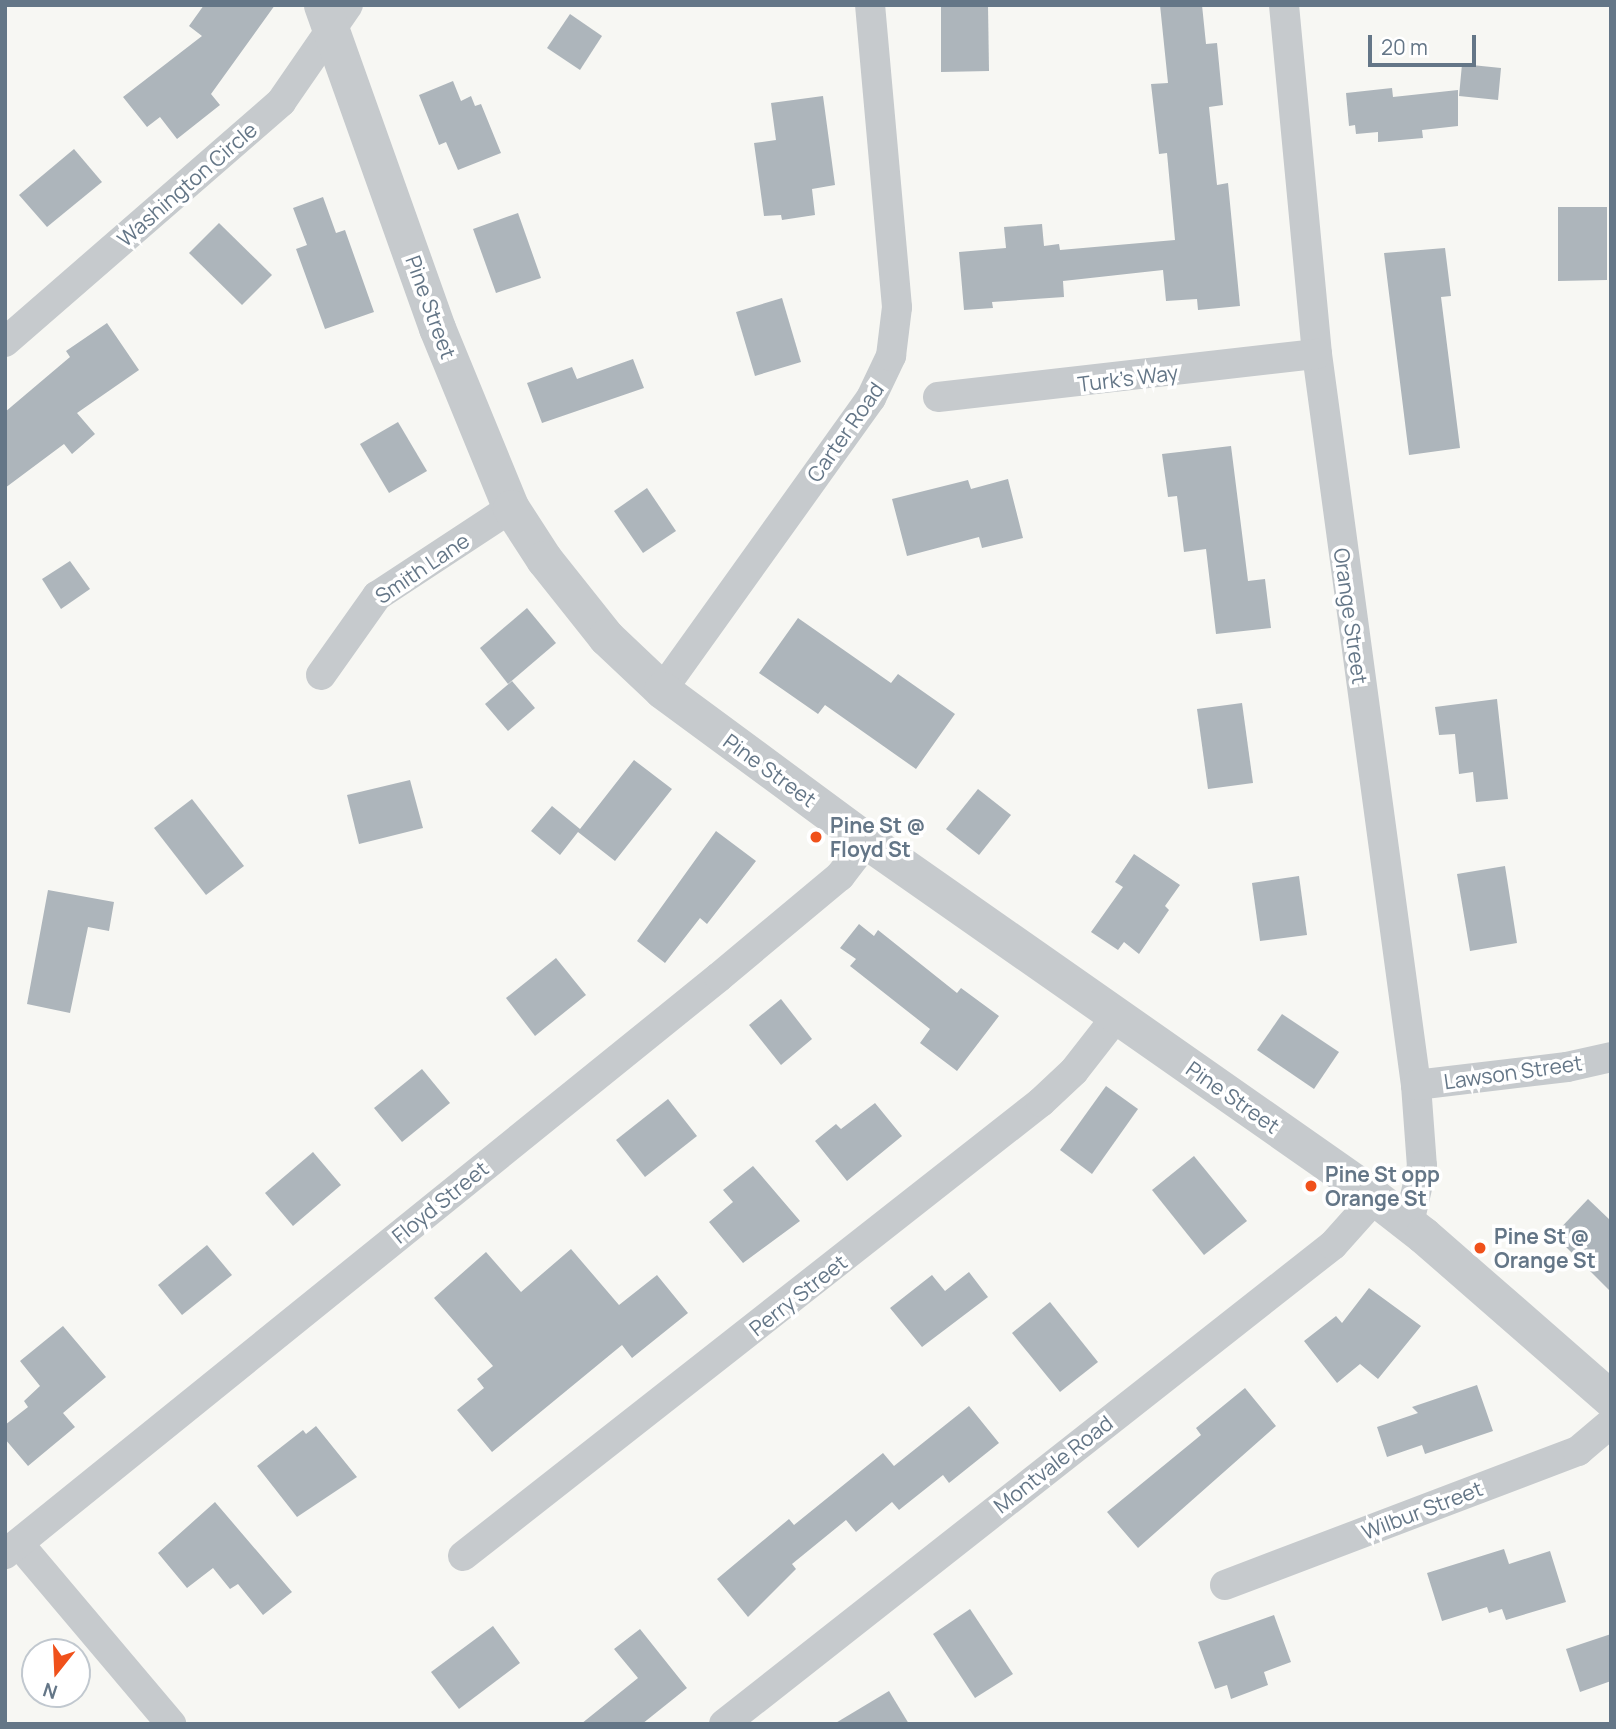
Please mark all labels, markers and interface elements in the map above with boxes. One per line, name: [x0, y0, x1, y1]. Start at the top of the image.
scale bar: [1371, 21, 1480, 65]
text: 20 m: [1381, 33, 1428, 61]
street label: Washington Circle: [112, 117, 262, 251]
street label: Pine Street: [401, 252, 461, 362]
street label: Turk's Way: [1076, 359, 1180, 397]
street label: Carter Road: [801, 377, 889, 487]
street label: Smith Lane: [370, 527, 474, 609]
street label: Orange Street: [1329, 546, 1373, 686]
street label: Pine Street: [719, 728, 821, 812]
place label: Pine St @ Floyd St: [830, 812, 925, 862]
marker: Pine St @ Floyd St: [808, 829, 824, 845]
street label: Lawson Street: [1442, 1050, 1584, 1094]
street label: Pine Street: [1181, 1056, 1285, 1138]
street label: Floyd Street: [387, 1156, 493, 1248]
place label: Pine St opp Orange St: [1325, 1161, 1440, 1211]
marker: Pine St opp Orange St: [1303, 1178, 1319, 1194]
place label: Pine St @ Orange St: [1494, 1223, 1596, 1273]
marker: Pine St @ Orange St: [1472, 1240, 1488, 1256]
street label: Perry Street: [744, 1249, 852, 1341]
street label: Montvale Road: [989, 1410, 1117, 1518]
street label: Wilbur Street: [1358, 1475, 1486, 1545]
north arrow: [21, 1638, 91, 1708]
text: N: [40, 1677, 61, 1706]

